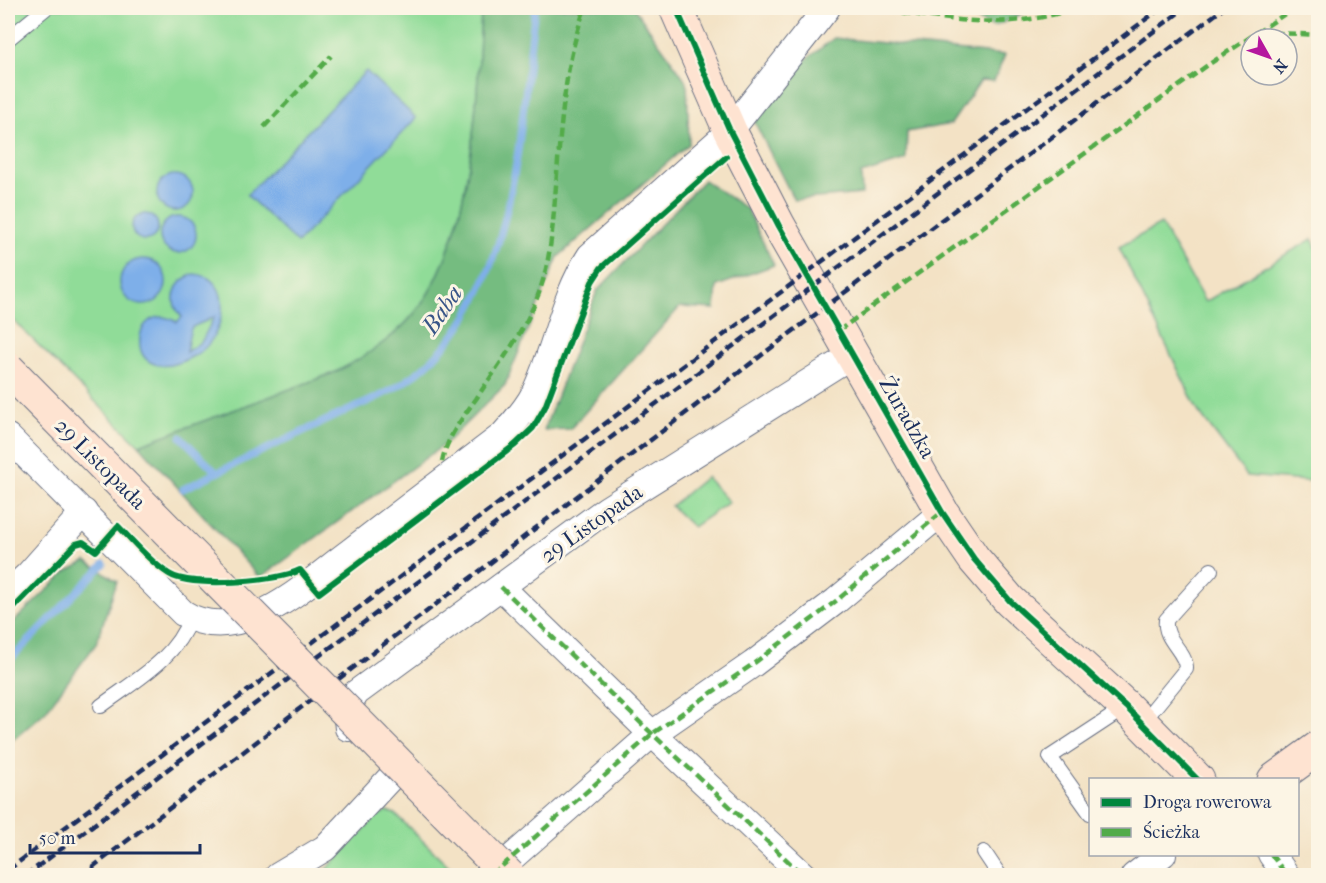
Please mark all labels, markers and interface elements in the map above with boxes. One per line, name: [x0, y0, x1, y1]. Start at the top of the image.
north arrow: [1239, 27, 1299, 87]
text: N: [1268, 56, 1291, 78]
water label: Baba: [415, 281, 468, 341]
street label: Żuradzka: [873, 372, 942, 464]
street label: 29 Listopada: [49, 413, 152, 515]
street label: 29 Listopada: [535, 479, 648, 569]
legend: [1089, 778, 1299, 856]
text: Droga rowerowa: [1143, 792, 1272, 813]
scale bar: [30, 817, 200, 855]
text: Ścieżka: [1143, 821, 1201, 843]
text: 50 m: [39, 828, 76, 849]

